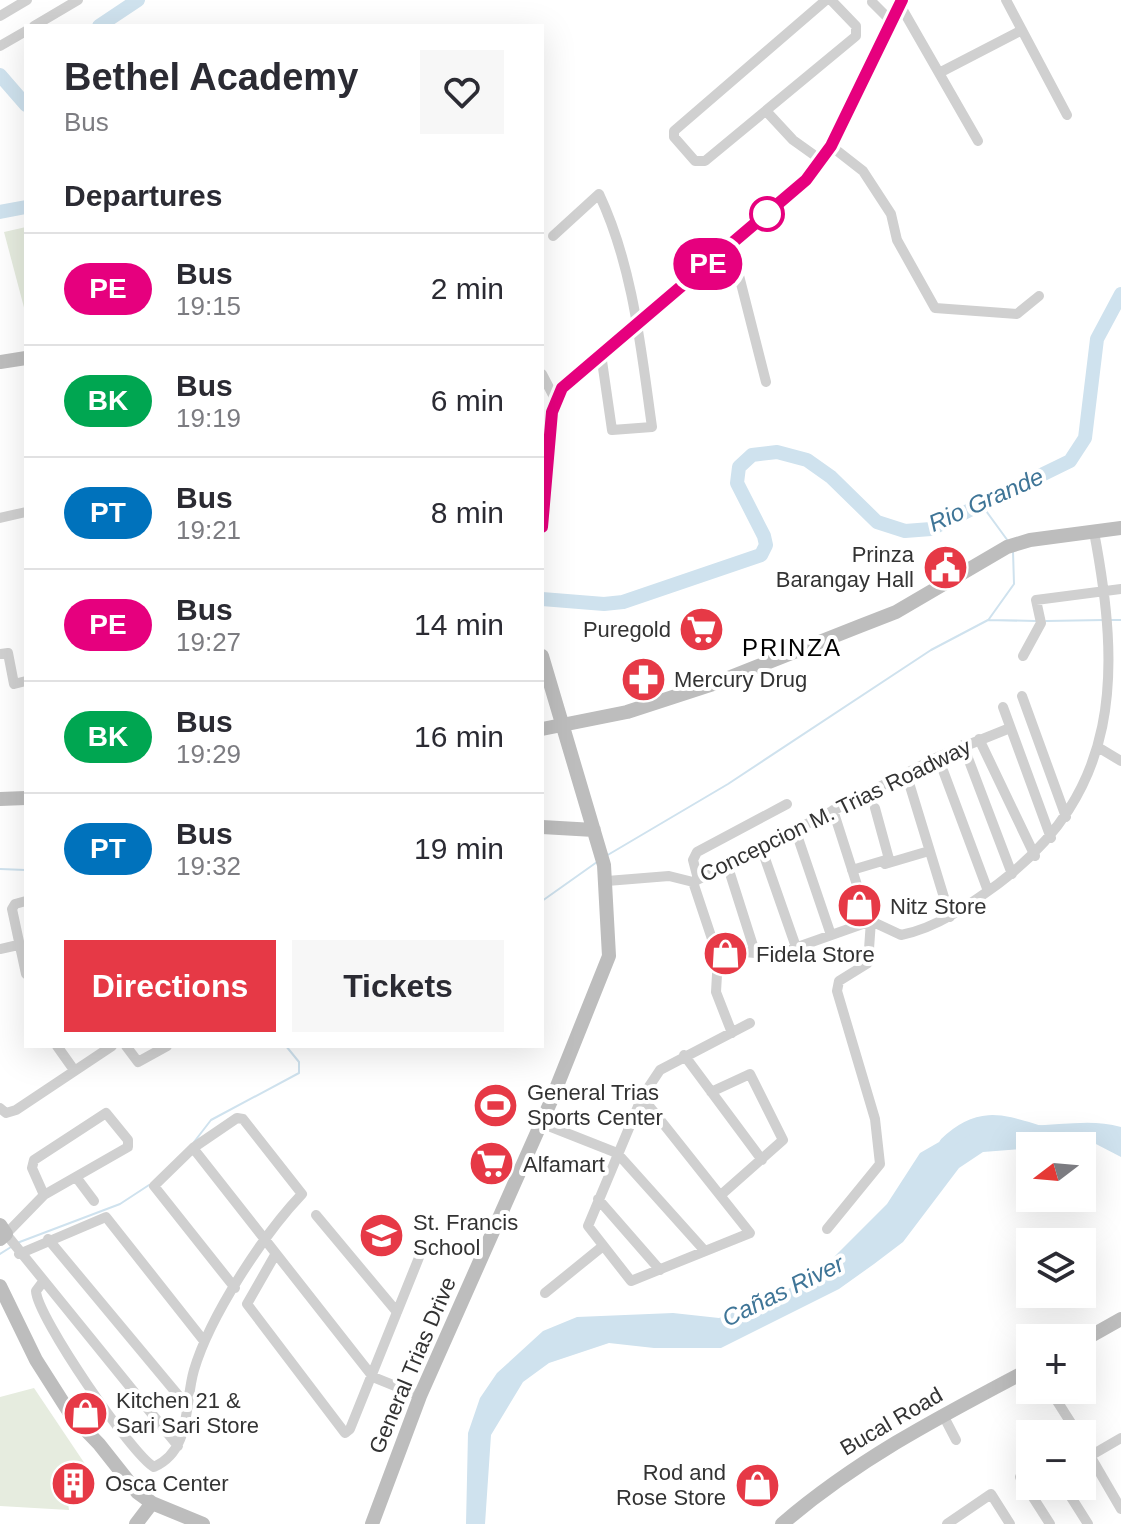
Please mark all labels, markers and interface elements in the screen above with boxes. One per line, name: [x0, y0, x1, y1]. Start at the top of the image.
button: heart: [420, 50, 504, 134]
text: Bethel Academy: [64, 56, 358, 98]
text: Bus: [64, 107, 109, 137]
text: Departures: [64, 179, 222, 212]
unlabelled marker: [750, 197, 784, 231]
line badge: PE: [672, 238, 744, 290]
text: PE: [689, 248, 727, 279]
text: Bus: [176, 257, 233, 290]
text: 2 min: [431, 272, 504, 305]
text: PE: [89, 273, 127, 304]
text: 19:15: [176, 291, 241, 321]
text: Bus: [176, 369, 233, 402]
text: 6 min: [431, 384, 504, 417]
text: BK: [88, 385, 128, 416]
text: 19:19: [176, 403, 241, 433]
water label: Rio Grande: [924, 462, 1047, 537]
text: Bus: [176, 481, 233, 514]
text: 8 min: [431, 496, 504, 529]
text: PT: [90, 497, 126, 528]
text: 19:21: [176, 515, 241, 545]
place label: Prinza Barangay Hall: [776, 542, 915, 592]
public building icon: Prinza Barangay Hall: [921, 543, 969, 591]
text: Bus: [176, 593, 233, 626]
supermarket icon: Puregold: [678, 605, 726, 653]
text: 14 min: [414, 608, 504, 641]
text: PE: [89, 609, 127, 640]
place label: Puregold: [583, 617, 671, 642]
text: 19:27: [176, 627, 241, 657]
district label: PRINZA: [742, 634, 842, 661]
pharmacy icon: Mercury Drug: [619, 655, 667, 703]
place label: Mercury Drug: [674, 667, 807, 692]
text: Bus: [176, 705, 233, 738]
text: 16 min: [414, 720, 504, 753]
text: BK: [88, 721, 128, 752]
street label: Concepcion M. Trias Roadway: [696, 734, 975, 887]
text: 19:29: [176, 739, 241, 769]
text: Bus: [176, 817, 233, 850]
text: 19 min: [414, 832, 504, 865]
text: PT: [90, 833, 126, 864]
text: 19:32: [176, 851, 241, 881]
shop icon: Nitz Store: [835, 882, 883, 930]
place label: Nitz Store: [890, 894, 987, 919]
shop icon: Fidela Store: [701, 930, 749, 978]
button: Directions: [64, 940, 276, 1032]
button: Tickets: [292, 940, 504, 1032]
place label: Fidela Store: [756, 942, 875, 967]
place label: General Trias Sports Center: [527, 1080, 663, 1130]
sports icon: General Trias Sports Center: [472, 1081, 520, 1129]
north arrow: [1016, 1132, 1096, 1212]
map controls: [1016, 1132, 1096, 1500]
supermarket icon: Alfamart: [468, 1140, 516, 1188]
place label: Alfamart: [523, 1152, 605, 1177]
place label: St. Francis School: [413, 1210, 518, 1260]
school or university icon: St. Francis School: [358, 1211, 406, 1259]
button: layers: [1016, 1228, 1096, 1308]
water label: Cañas River: [718, 1249, 849, 1332]
street label: General Trias Drive: [364, 1273, 461, 1457]
button: +: [1016, 1324, 1096, 1404]
street label: Bucal Road: [836, 1382, 947, 1461]
place label: Kitchen 21 & Sari Sari Store: [116, 1388, 259, 1438]
shop icon: Kitchen 21 & Sari Sari Store: [61, 1389, 109, 1437]
button: −: [1016, 1420, 1096, 1500]
building icon: Osca Center: [50, 1459, 98, 1507]
place label: Rod and Rose Store: [616, 1460, 726, 1510]
shop icon: Rod and Rose Store: [733, 1461, 781, 1509]
place label: Osca Center: [105, 1471, 229, 1496]

